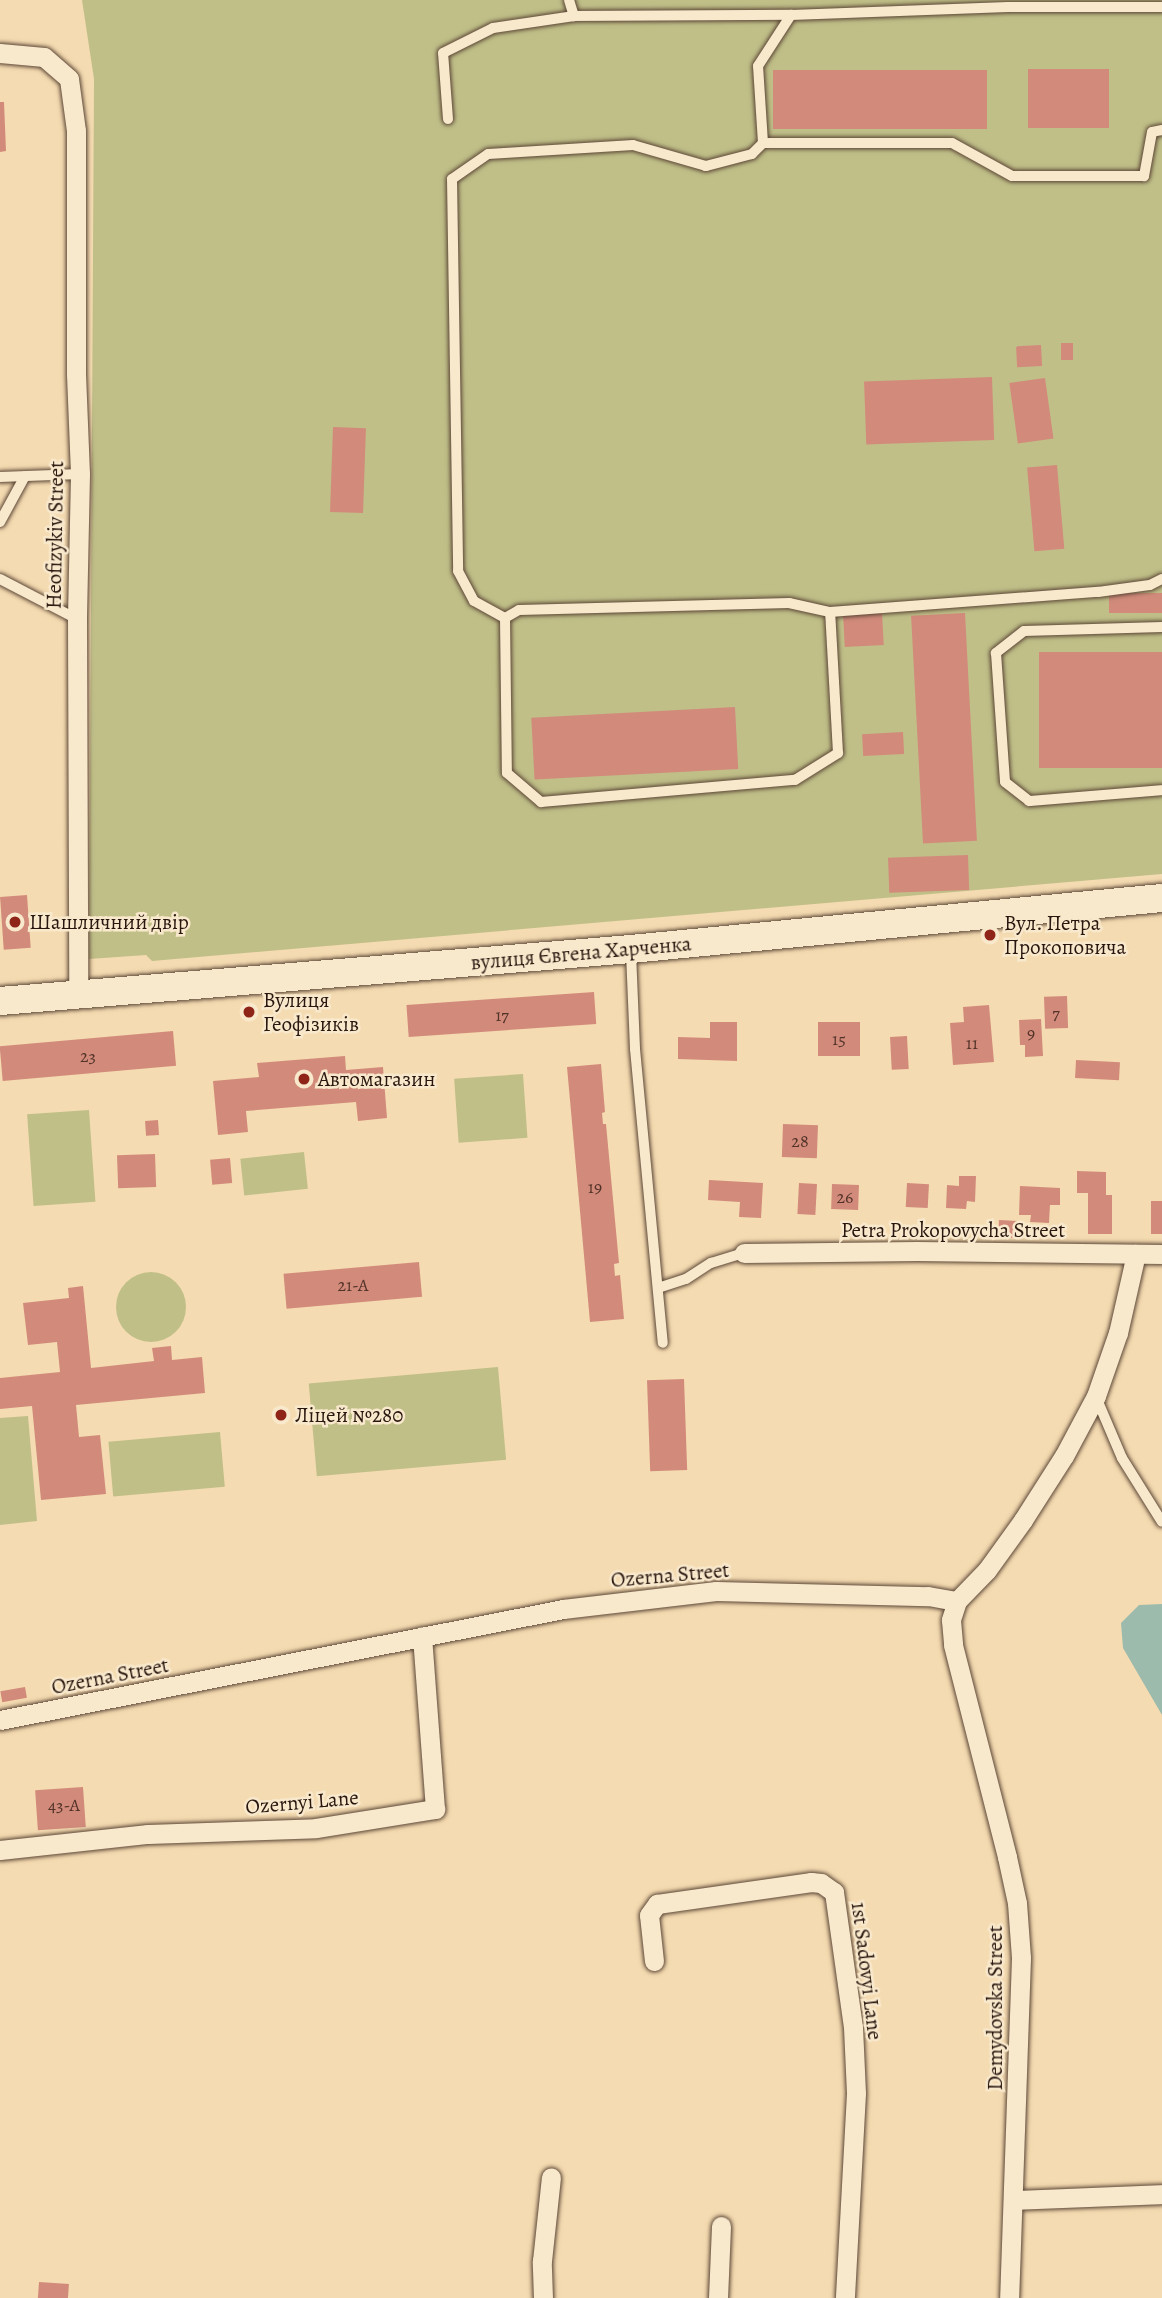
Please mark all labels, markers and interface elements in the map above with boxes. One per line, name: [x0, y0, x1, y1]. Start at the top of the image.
street label: Heofizykiv Street: [41, 461, 69, 609]
place label: Шашличний двір: [29, 909, 189, 935]
place label: Вул. Петра Прокоповича: [1004, 910, 1126, 960]
marker: Шашличний двір: [7, 914, 23, 930]
marker: Вул. Петра Прокоповича: [982, 927, 998, 943]
street label: вулиця Євгена Харченка: [470, 931, 692, 975]
place label: Вулиця Геофізиків: [263, 987, 359, 1037]
house number: 7: [1052, 1002, 1060, 1024]
marker: Вулиця Геофізиків: [241, 1004, 257, 1020]
house number: 17: [495, 1004, 509, 1026]
house number: 9: [1027, 1022, 1035, 1044]
house number: 15: [832, 1028, 846, 1050]
house number: 11: [966, 1032, 978, 1054]
house number: 23: [80, 1045, 96, 1067]
place label: Автомагазин: [318, 1066, 435, 1092]
marker: Автомагазин: [296, 1071, 312, 1087]
house number: 28: [791, 1130, 809, 1152]
house number: 19: [588, 1176, 602, 1198]
house number: 26: [837, 1186, 853, 1208]
street label: Petra Prokopovycha Street: [841, 1217, 1065, 1243]
house number: 21-А: [337, 1274, 369, 1296]
place label: Ліцей №280: [295, 1402, 403, 1428]
marker: Ліцей №280: [273, 1407, 289, 1423]
street label: Ozerna Street: [610, 1557, 730, 1593]
street label: Ozerna Street: [49, 1652, 171, 1700]
street label: Ozernyi Lane: [244, 1784, 360, 1820]
house number: 43-А: [48, 1794, 80, 1816]
street label: 1st Sadovyi Lane: [846, 1901, 888, 2041]
street label: Demydovska Street: [982, 1925, 1008, 2091]

